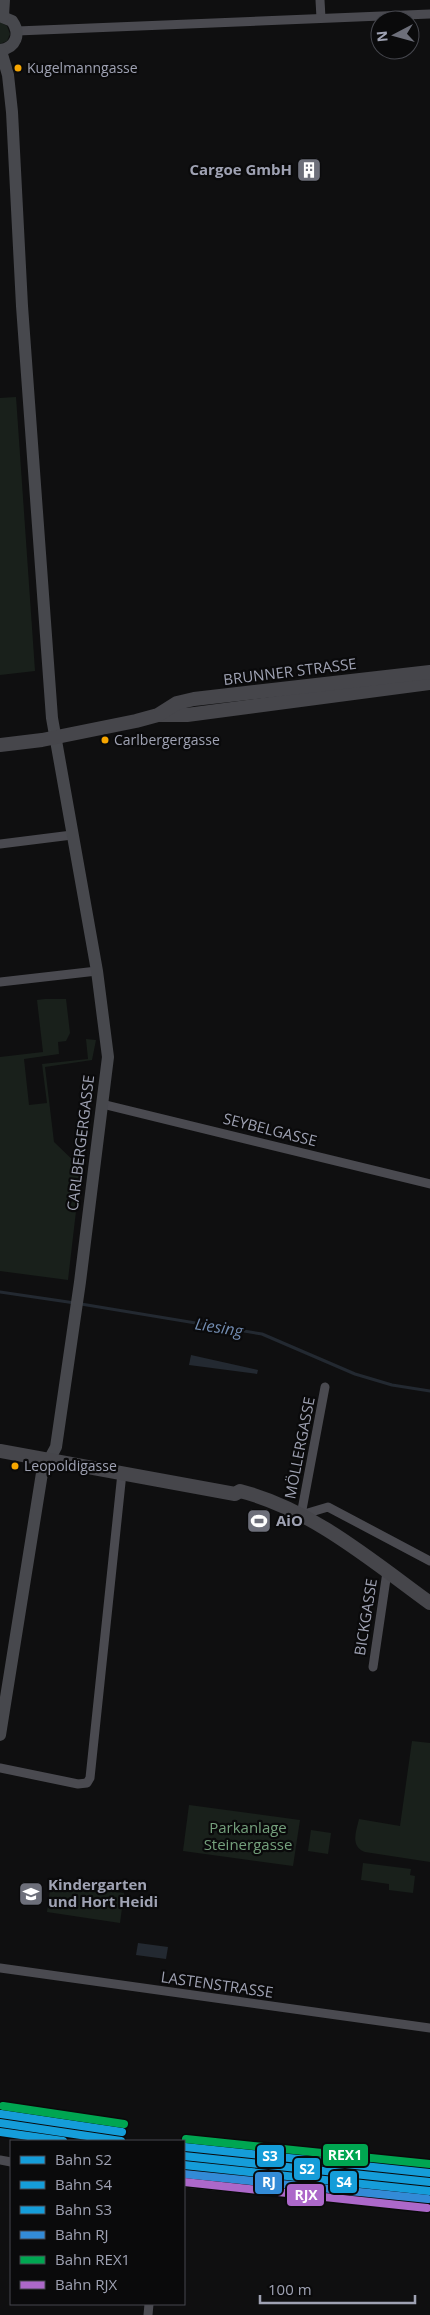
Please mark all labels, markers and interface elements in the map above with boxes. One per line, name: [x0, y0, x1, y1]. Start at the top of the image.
north arrow: [370, 10, 420, 60]
text: N: [372, 30, 392, 43]
place label: Kugelmanngasse: [27, 58, 138, 77]
marker: Kugelmanngasse: [13, 63, 23, 73]
building icon: Cargoe GmbH: [296, 157, 322, 183]
place label: Cargoe GmbH: [189, 159, 292, 179]
street label: BRUNNER STRASSE: [222, 653, 358, 689]
place label: Carlbergergasse: [114, 730, 220, 749]
marker: Carlbergergasse: [100, 735, 110, 745]
street label: CARLBERGERGASSE: [62, 1074, 98, 1212]
street label: SEYBELGASSE: [221, 1108, 319, 1150]
water label: Liesing: [194, 1312, 245, 1342]
street label: MÖLLERGASSE: [279, 1395, 319, 1501]
place label: Leopoldigasse: [24, 1456, 117, 1475]
marker: Leopoldigasse: [10, 1461, 20, 1471]
sports icon: AiO: [246, 1508, 272, 1534]
place label: AiO: [276, 1510, 303, 1530]
street label: BICKGASSE: [349, 1577, 381, 1657]
park label: Parkanlage Steinergasse: [204, 1817, 292, 1854]
place label: Kindergarten und Hort Heidi: [48, 1874, 158, 1911]
school or university icon: Kindergarten und Hort Heidi: [18, 1881, 44, 1907]
street label: LASTENSTRASSE: [160, 1966, 275, 2002]
legend: [10, 2140, 185, 2305]
line badge: REX1: [322, 2143, 369, 2167]
line badge: S3: [256, 2144, 285, 2168]
text: REX1: [328, 2145, 362, 2164]
text: S3: [262, 2146, 278, 2165]
text: Bahn S2: [55, 2149, 112, 2169]
line badge: S2: [293, 2157, 321, 2181]
text: S2: [299, 2159, 315, 2178]
line badge: S4: [329, 2170, 358, 2194]
line badge: RJ: [254, 2171, 283, 2195]
text: RJ: [262, 2172, 276, 2191]
text: S4: [336, 2172, 352, 2191]
text: Bahn S4: [55, 2174, 113, 2194]
line badge: RJX: [286, 2183, 325, 2207]
text: RJX: [294, 2185, 318, 2204]
text: Bahn S3: [55, 2199, 112, 2219]
text: Bahn RJ: [55, 2224, 109, 2244]
text: Bahn REX1: [55, 2249, 130, 2269]
scale bar: [260, 2272, 415, 2304]
text: Bahn RJX: [55, 2274, 118, 2294]
text: 100 m: [268, 2279, 312, 2299]

